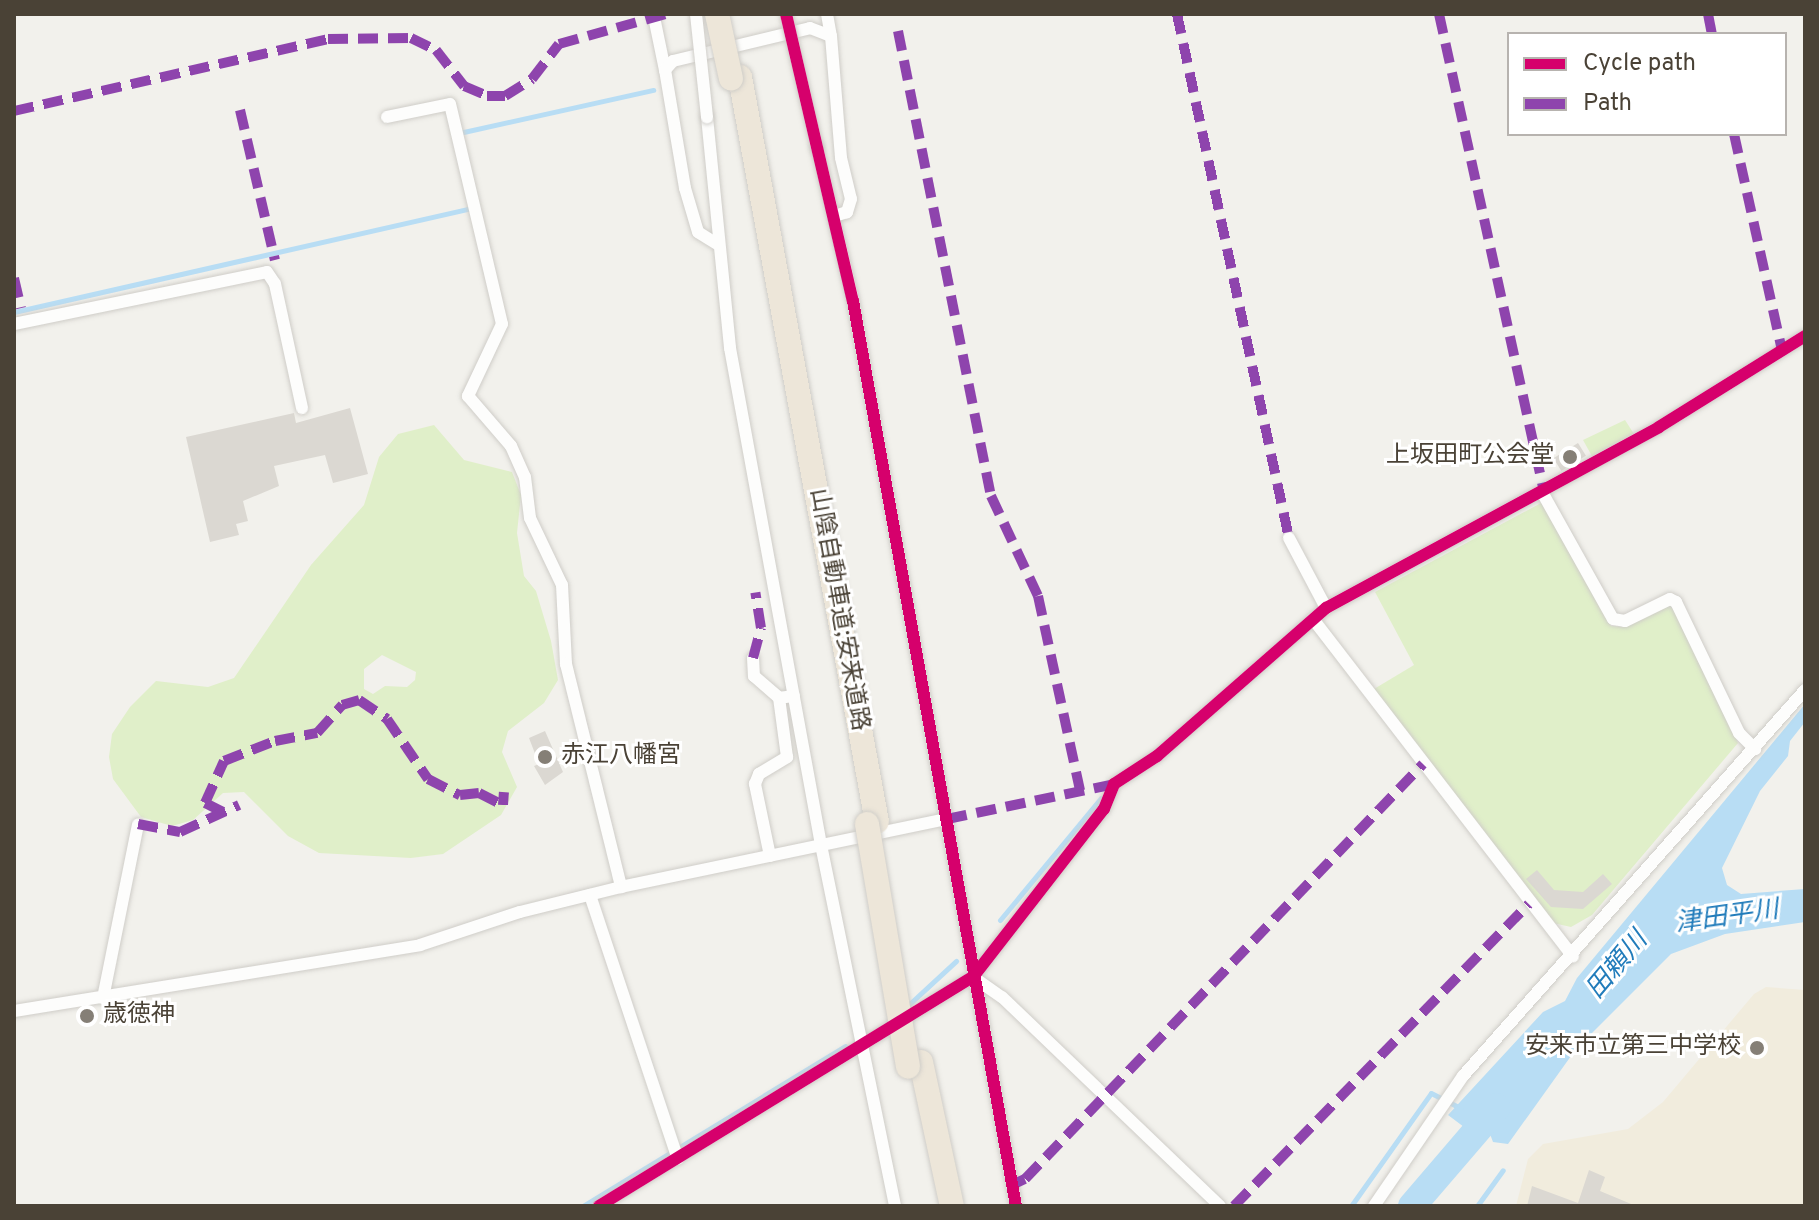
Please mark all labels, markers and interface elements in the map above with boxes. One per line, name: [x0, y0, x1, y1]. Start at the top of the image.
legend: [1507, 32, 1787, 136]
text: Cycle path: [1583, 49, 1696, 79]
text: Path: [1583, 89, 1632, 119]
place label: 上坂田町公会堂: [1386, 443, 1554, 471]
marker: 上坂田町公会堂: [1561, 448, 1579, 466]
street label: 山陰自動車道;安来道路: [803, 487, 873, 733]
place label: 赤江八幡宮: [561, 743, 681, 771]
marker: 赤江八幡宮: [536, 748, 554, 766]
water label: 津田平川: [1673, 895, 1781, 941]
water label: 田頼川: [1581, 926, 1655, 1006]
place label: 歳徳神: [103, 1002, 175, 1030]
marker: 歳徳神: [78, 1007, 96, 1025]
place label: 安来市立第三中学校: [1525, 1034, 1741, 1062]
marker: 安来市立第三中学校: [1748, 1039, 1766, 1057]

